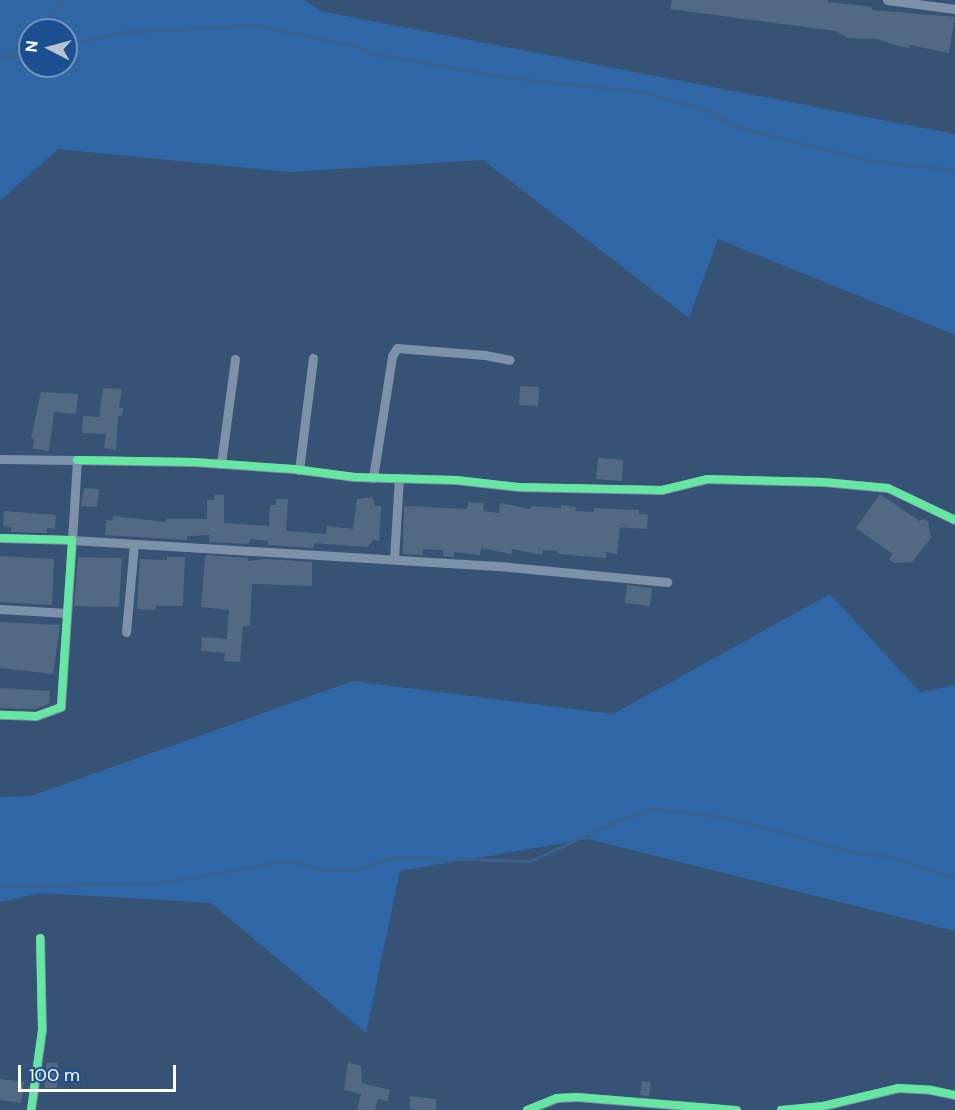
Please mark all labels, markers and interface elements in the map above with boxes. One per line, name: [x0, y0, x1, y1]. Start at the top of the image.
north arrow: [18, 18, 78, 78]
text: N: [21, 39, 43, 53]
scale bar: [21, 1053, 178, 1091]
text: 100 m: [29, 1063, 80, 1087]

